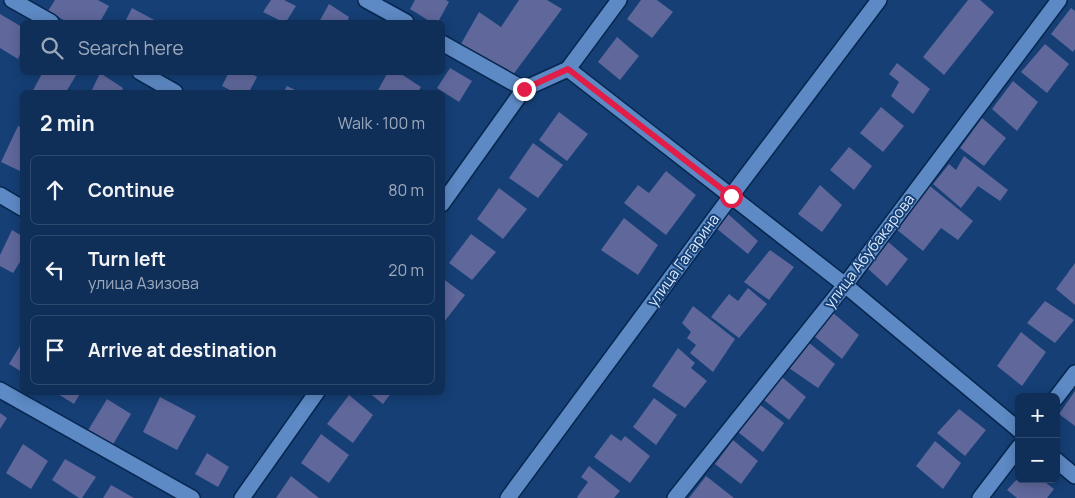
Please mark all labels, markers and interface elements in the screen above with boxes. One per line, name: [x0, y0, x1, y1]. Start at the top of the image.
search box: [20, 20, 445, 75]
icon: search: [38, 34, 66, 62]
text: Search here: [78, 35, 184, 61]
route end: [513, 78, 536, 101]
text: 2 min: [40, 109, 95, 137]
text: Walk · 100 m: [338, 112, 425, 134]
icon: ahead: [41, 176, 69, 204]
text: Continue: [88, 177, 174, 203]
text: 80 m: [388, 179, 424, 201]
route start: [720, 185, 743, 208]
street label: улица Абубакарова: [819, 189, 919, 313]
street label: улица Гагарина: [642, 209, 724, 311]
text: Turn left: [88, 246, 166, 272]
icon: left: [41, 256, 69, 284]
text: 20 m: [388, 259, 424, 281]
text: улица Азизова: [88, 272, 199, 294]
icon: arrive: [41, 336, 69, 364]
text: Arrive at destination: [88, 337, 277, 363]
map controls: [1015, 393, 1060, 483]
button: +: [1015, 393, 1060, 438]
button: −: [1015, 438, 1060, 483]

